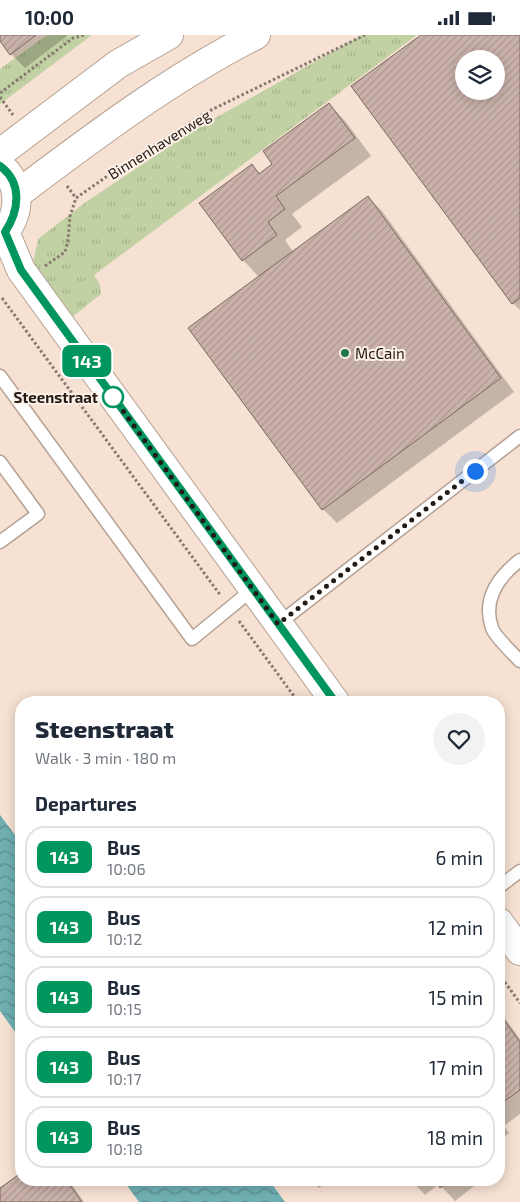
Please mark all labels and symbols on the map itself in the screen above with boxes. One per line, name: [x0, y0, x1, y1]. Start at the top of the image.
street label: Binnenhavenweg: [104, 105, 214, 183]
place label: McCain: [355, 344, 405, 362]
line badge: 143: [58, 345, 116, 377]
marker: McCain: [339, 347, 351, 359]
marker: Steenstraat: [102, 386, 124, 408]
place label: Steenstraat: [13, 388, 98, 406]
your location: [463, 459, 488, 484]

